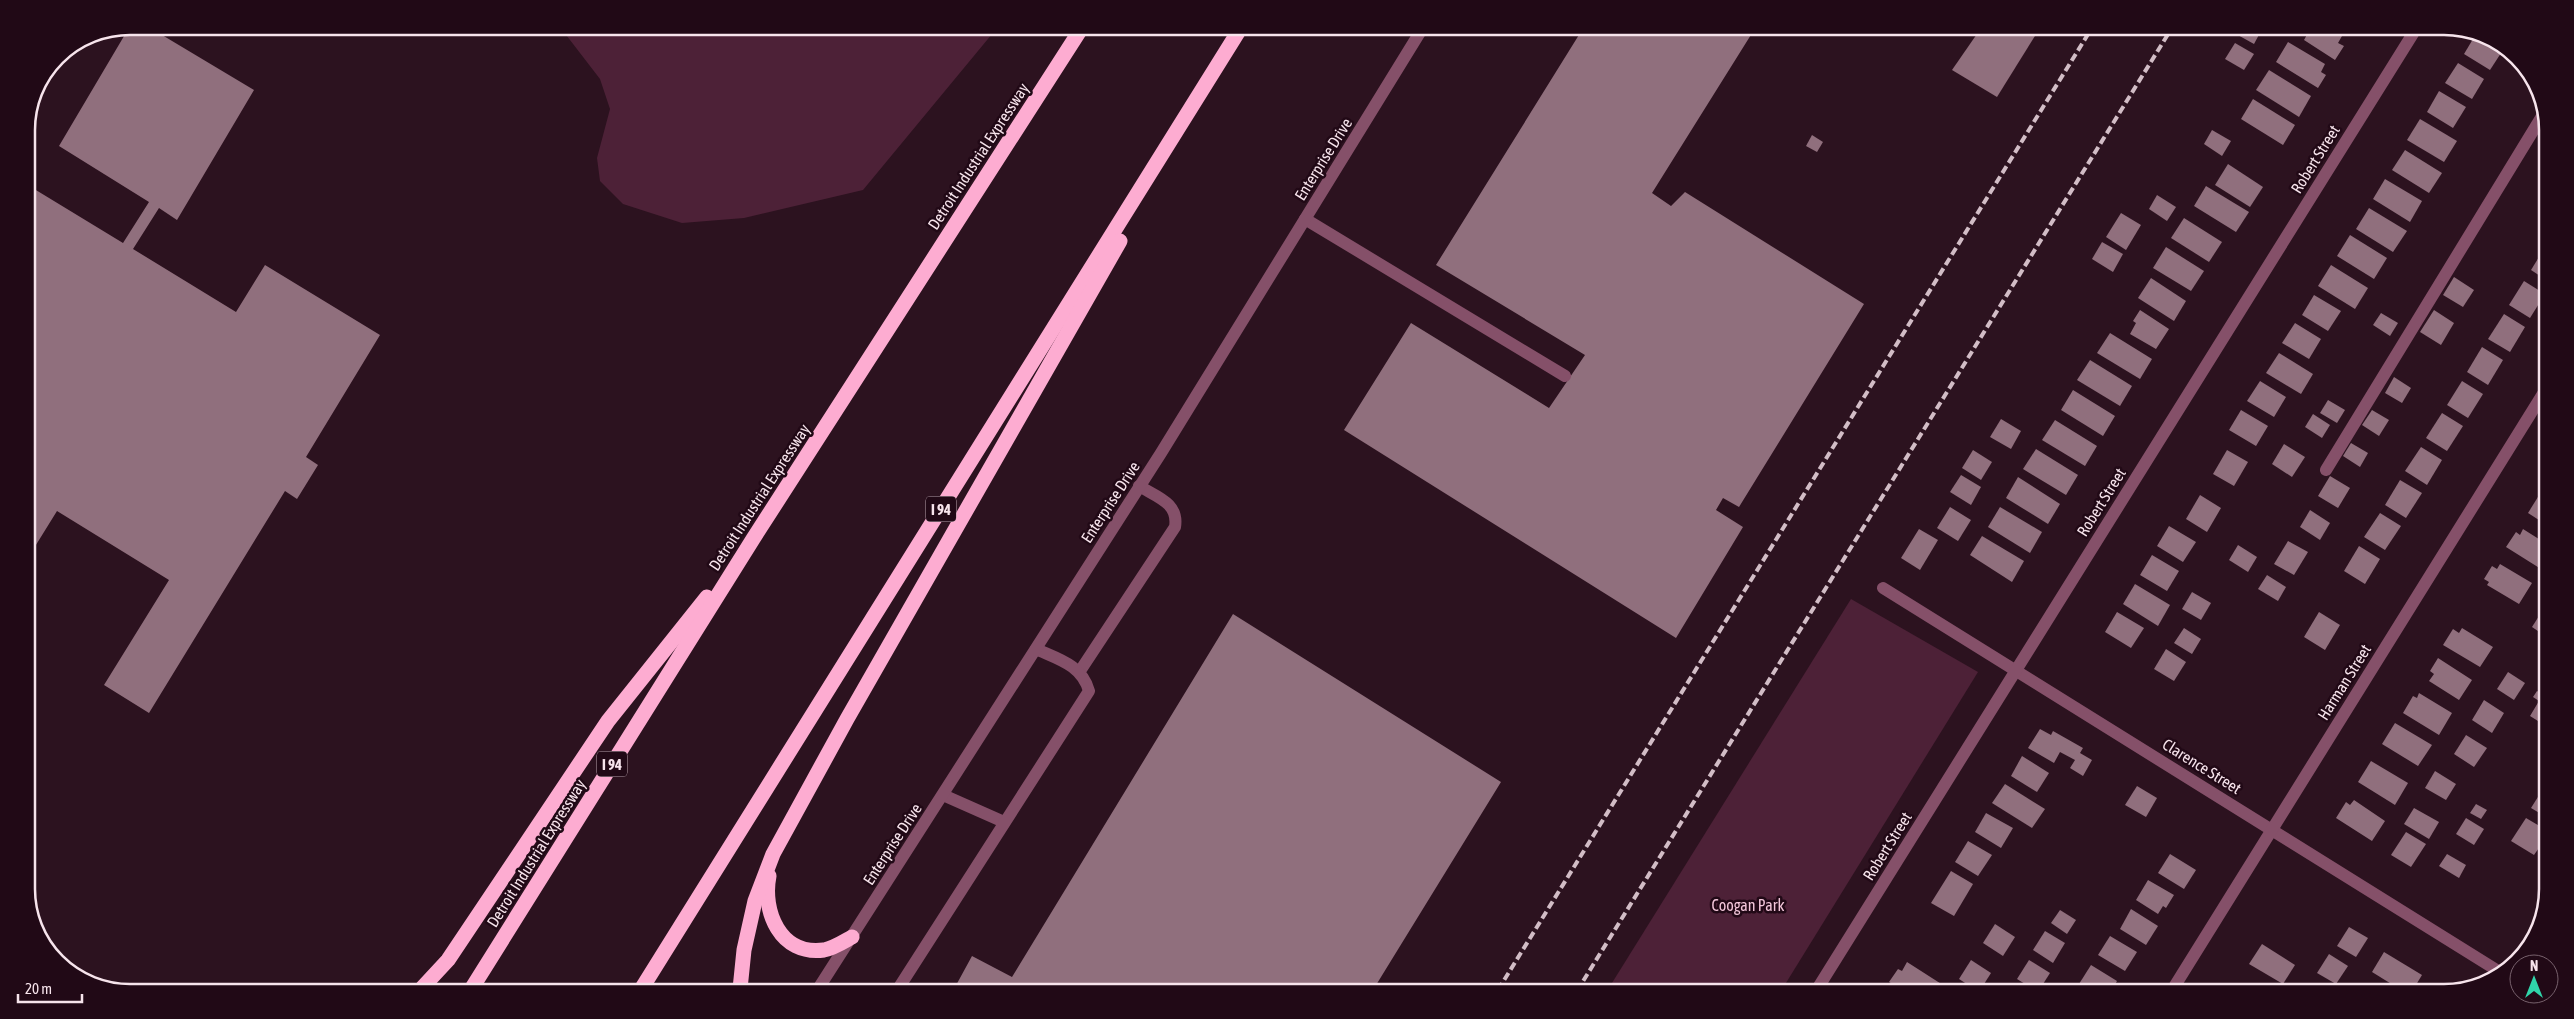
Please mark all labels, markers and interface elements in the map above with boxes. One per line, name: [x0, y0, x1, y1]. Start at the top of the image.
street label: Detroit Industrial Expressway: [924, 79, 1033, 233]
street label: Enterprise Drive: [1291, 115, 1356, 204]
street label: Robert Street: [2287, 121, 2343, 196]
street label: Detroit Industrial Expressway: [705, 420, 814, 574]
street label: Enterprise Drive: [1077, 458, 1144, 547]
street label: Robert Street: [2073, 464, 2129, 539]
road number: I 94: [926, 496, 956, 522]
street label: Harman Street: [2314, 641, 2374, 723]
street label: Clarence Street: [2159, 735, 2245, 797]
road number: I 94: [597, 752, 627, 776]
street label: Detroit Industrial Expressway: [483, 775, 590, 931]
street label: Enterprise Drive: [859, 800, 926, 889]
street label: Robert Street: [1859, 808, 1915, 883]
park label: Coogan Park: [1712, 896, 1784, 915]
north arrow: [2509, 954, 2559, 1004]
text: N: [2530, 958, 2538, 974]
scale bar: [18, 972, 81, 1004]
text: 20 m: [25, 980, 52, 997]

